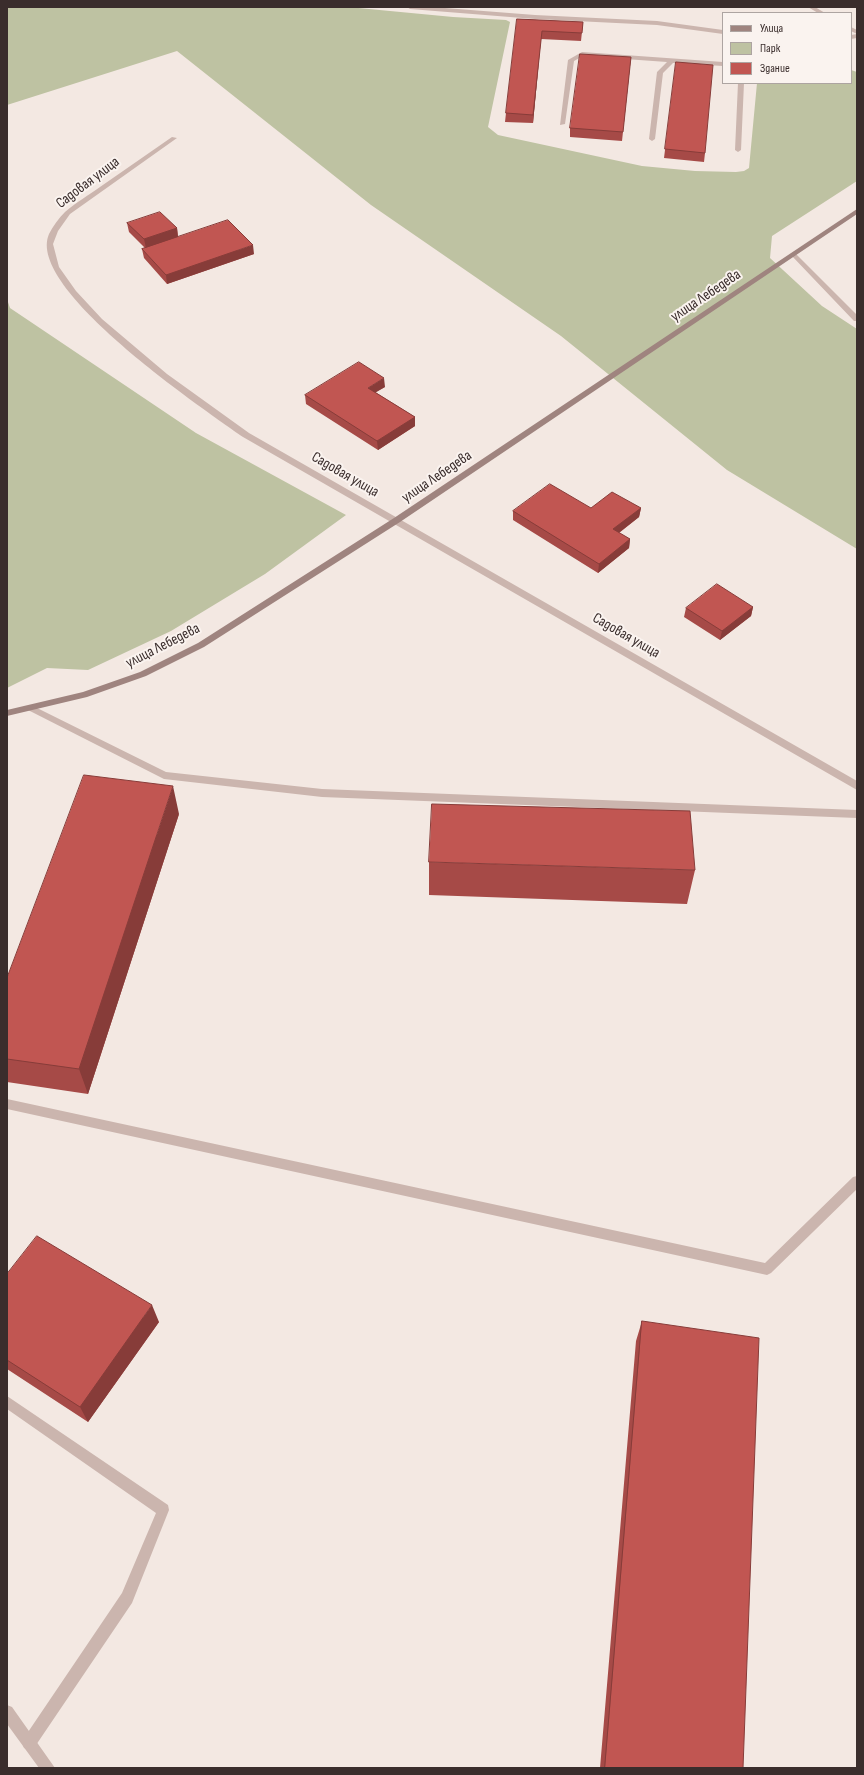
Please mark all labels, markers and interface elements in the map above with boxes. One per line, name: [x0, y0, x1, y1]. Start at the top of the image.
legend: [722, 12, 852, 84]
text: Улица: [760, 21, 783, 36]
text: Парк: [760, 41, 780, 56]
text: Здание: [760, 61, 790, 76]
street label: Садовая улица: [53, 153, 123, 213]
street label: улица Лебедева: [667, 266, 745, 326]
street label: улица Лебедева: [398, 447, 476, 507]
street label: Садовая улица: [308, 449, 382, 501]
street label: Садовая улица: [589, 610, 663, 662]
street label: улица Лебедева: [123, 620, 203, 672]

